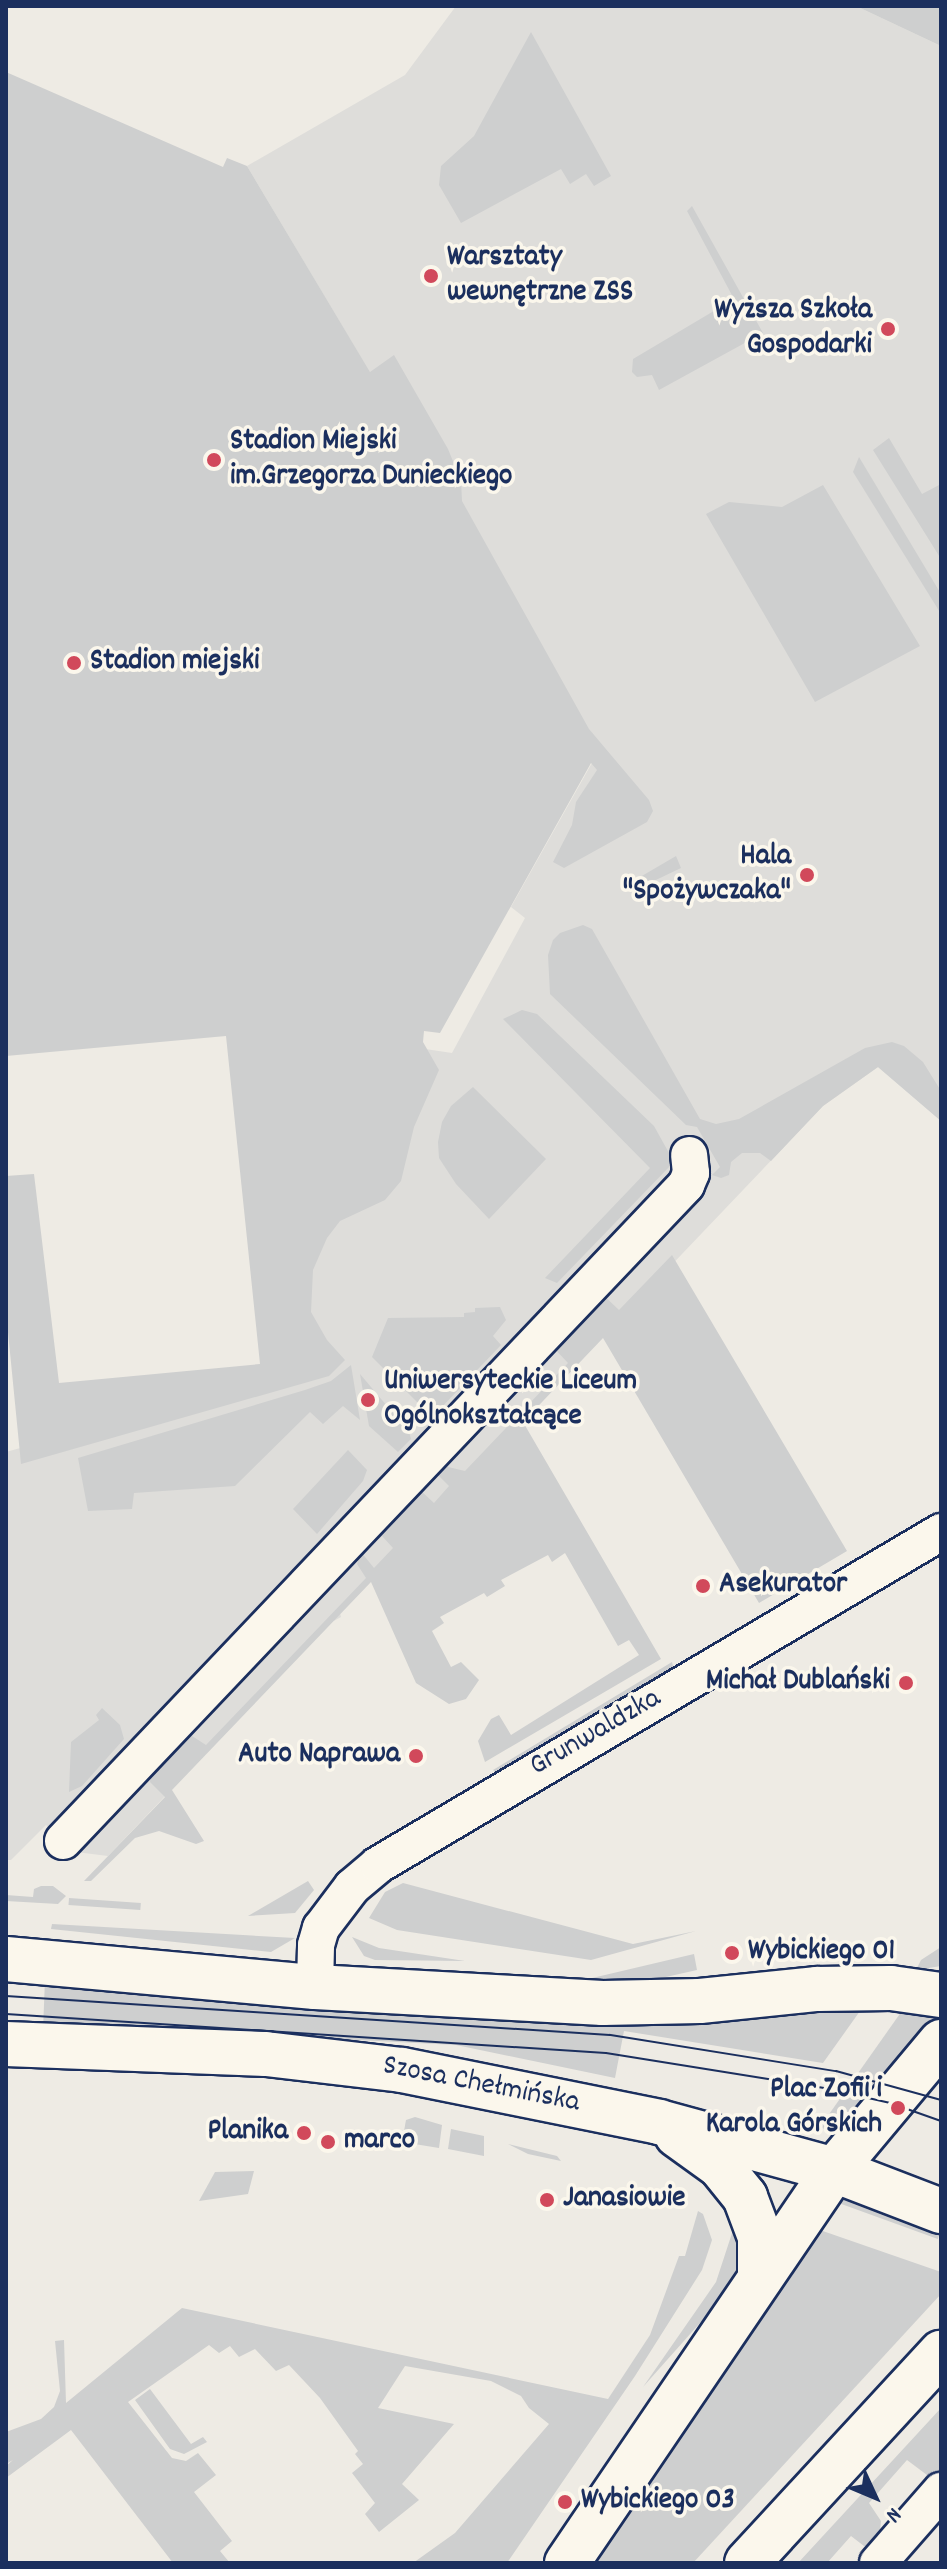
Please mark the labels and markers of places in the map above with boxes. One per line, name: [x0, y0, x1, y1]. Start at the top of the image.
place label: Warsztaty wewnętrzne ZSS: [447, 241, 633, 312]
marker: Warsztaty wewnętrzne ZSS: [422, 267, 440, 285]
place label: Wyższa Szkoła Gospodarki: [714, 294, 872, 364]
marker: Wyższa Szkoła Gospodarki: [879, 320, 897, 338]
place label: Stadion Miejski im.Grzegorza Dunieckiego: [230, 425, 512, 496]
marker: Stadion Miejski im.Grzegorza Dunieckiego: [205, 451, 223, 469]
place label: Stadion miejski: [90, 645, 260, 681]
marker: Stadion miejski: [65, 654, 83, 672]
place label: Hala "Spożywczaka": [622, 840, 791, 910]
marker: Hala "Spożywczaka": [798, 866, 816, 884]
place label: Uniwersyteckie Liceum Ogólnokształcące: [384, 1365, 637, 1436]
marker: Uniwersyteckie Liceum Ogólnokształcące: [359, 1391, 377, 1409]
place label: Asekurator: [719, 1568, 847, 1604]
marker: Asekurator: [694, 1577, 712, 1595]
place label: Michał Dublański: [706, 1665, 890, 1701]
marker: Michał Dublański: [897, 1674, 915, 1692]
place label: Auto Naprawa: [238, 1738, 400, 1774]
marker: Auto Naprawa: [407, 1747, 425, 1765]
place label: Wybickiego 01: [748, 1935, 895, 1971]
marker: Wybickiego 01: [723, 1944, 741, 1962]
place label: Plac Zofii i Karola Górskich: [706, 2073, 882, 2144]
marker: Plac Zofii i Karola Górskich: [889, 2099, 907, 2117]
place label: Planika: [207, 2115, 288, 2151]
marker: Planika: [295, 2124, 313, 2142]
place label: marco: [344, 2124, 415, 2160]
marker: marco: [319, 2133, 337, 2151]
place label: Janasiowie: [563, 2182, 685, 2218]
marker: Janasiowie: [538, 2191, 556, 2209]
place label: Wybickiego 03: [581, 2484, 735, 2520]
marker: Wybickiego 03: [556, 2493, 574, 2511]

